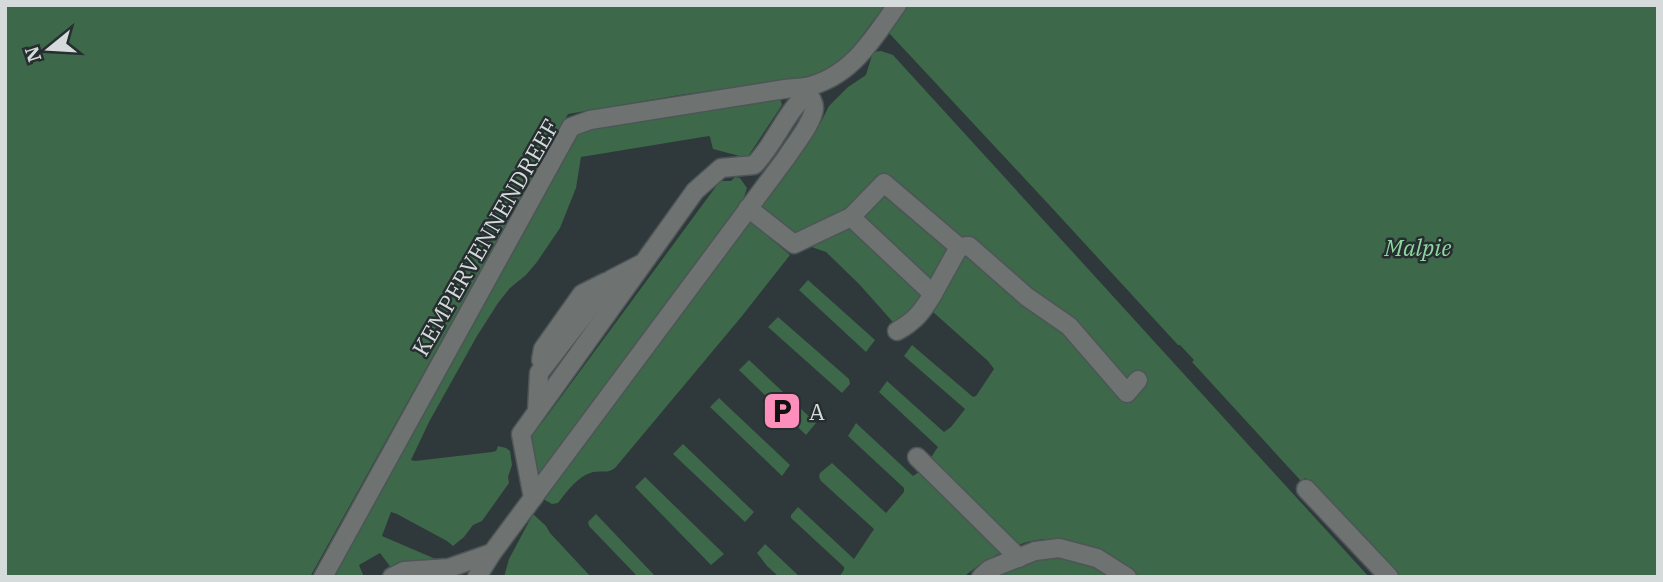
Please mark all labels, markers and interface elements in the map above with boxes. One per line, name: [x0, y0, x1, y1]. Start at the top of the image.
north arrow: [14, 14, 84, 84]
text: N: [19, 43, 47, 65]
street label: KEMPERVENNENDREEF: [405, 113, 565, 361]
park label: Malpie: [1384, 232, 1451, 262]
parking icon: A: [761, 390, 803, 432]
place label: A: [809, 396, 825, 426]

